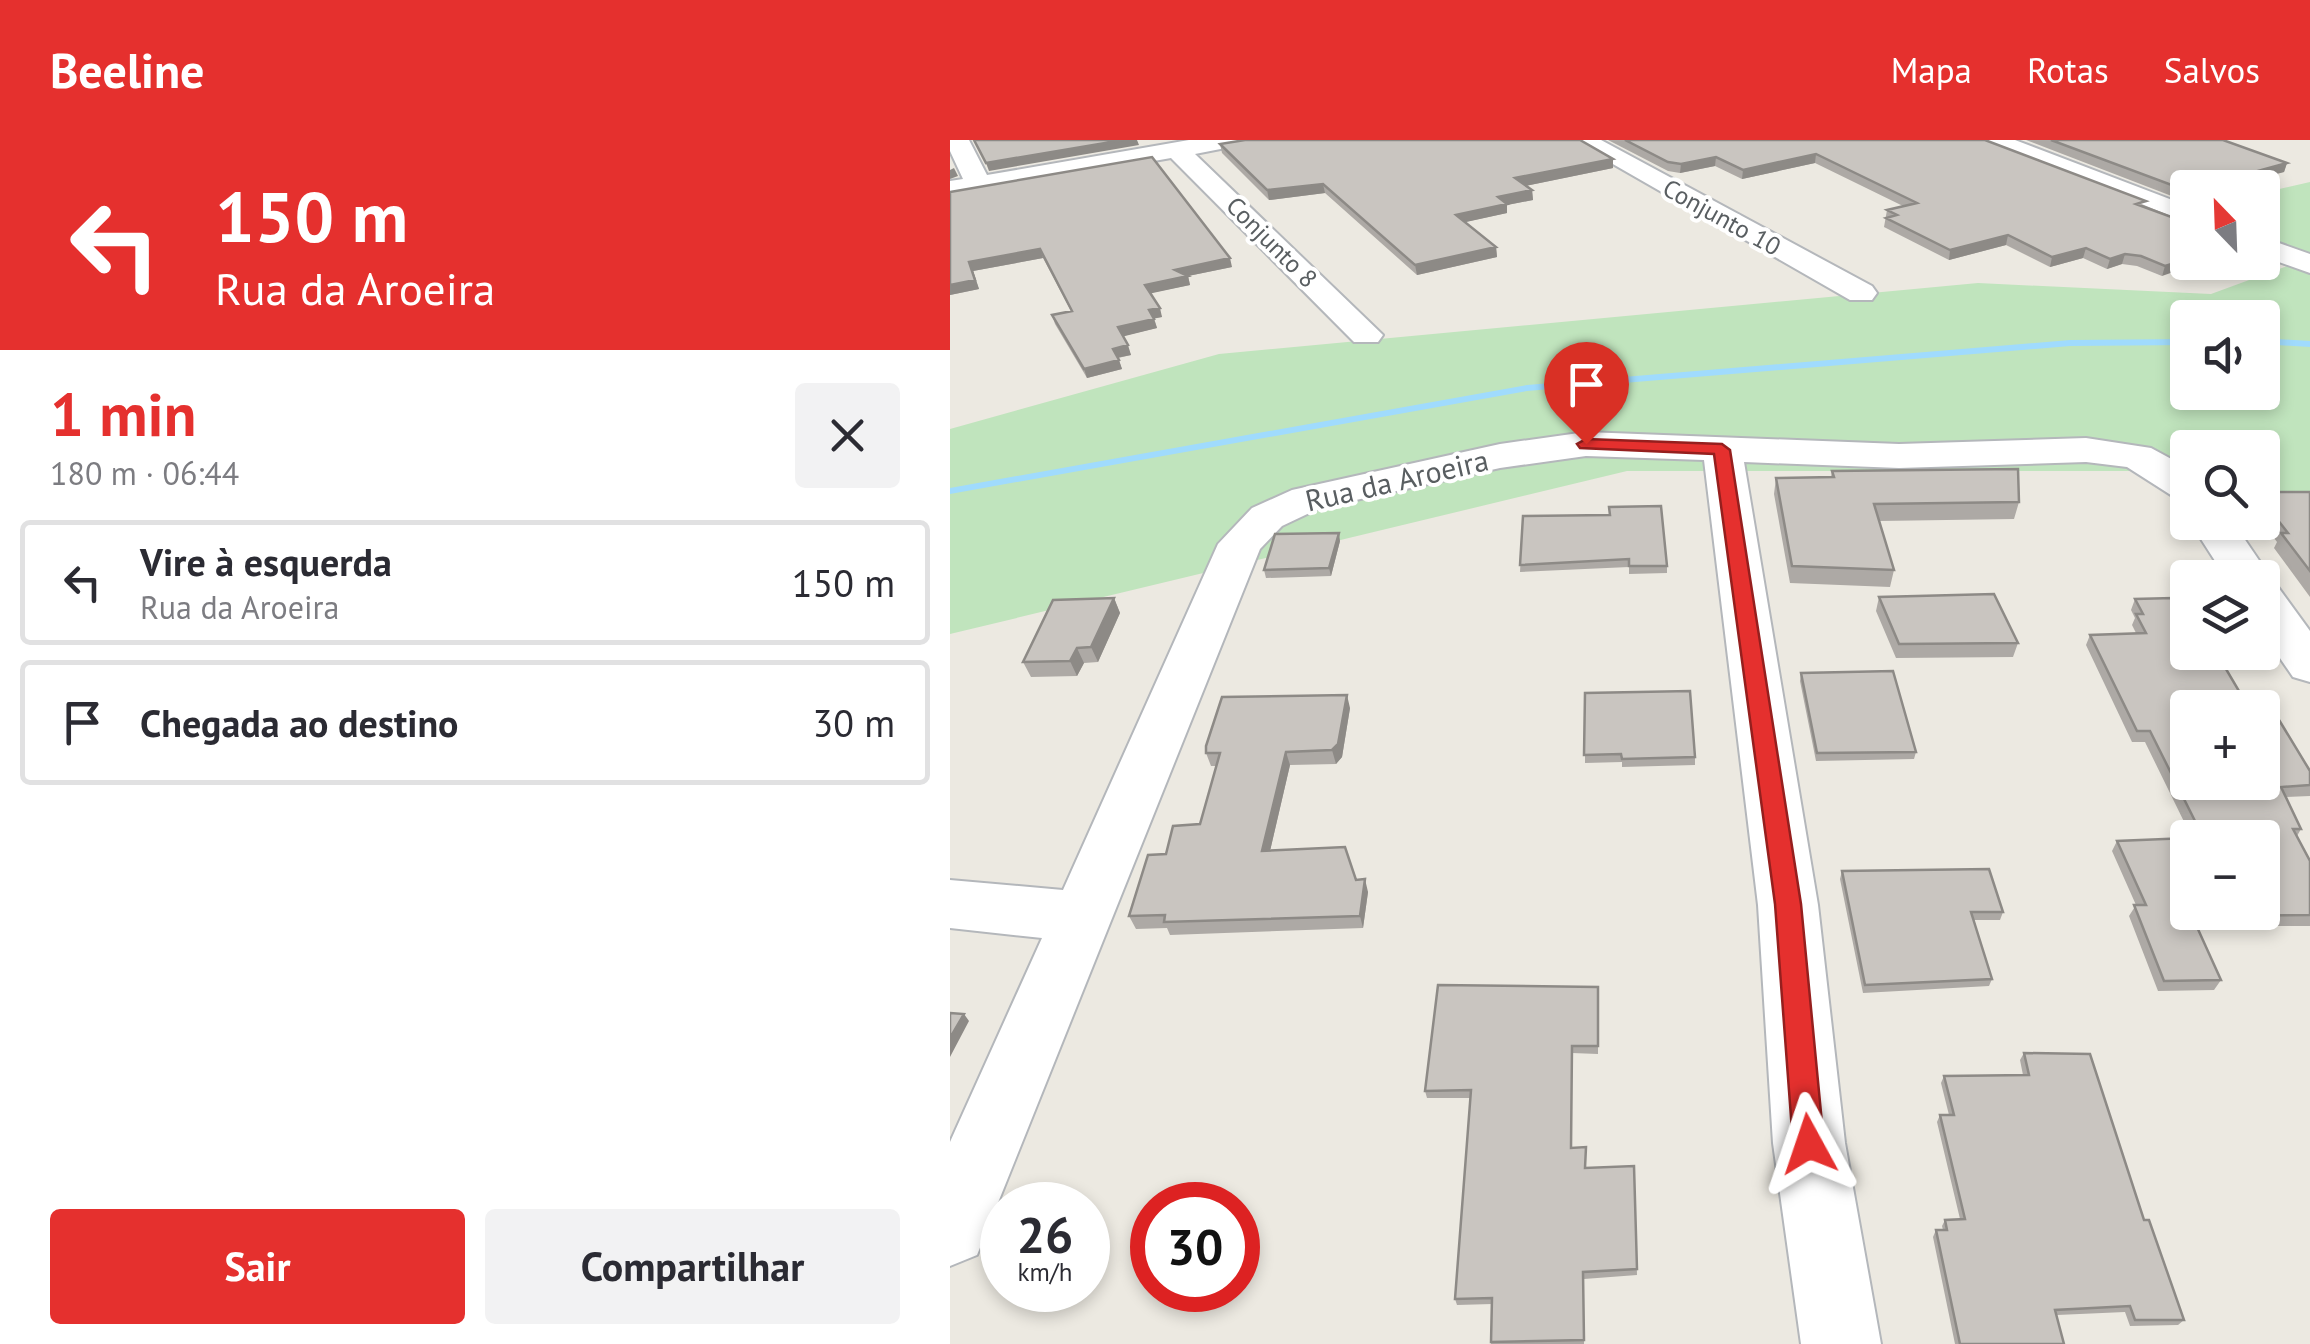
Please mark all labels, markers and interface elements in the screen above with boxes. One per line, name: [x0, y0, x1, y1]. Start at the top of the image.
text: Beeline: [50, 39, 204, 101]
text: Mapa: [1891, 47, 1972, 93]
text: Rotas: [2027, 47, 2109, 93]
text: Salvos: [2164, 47, 2260, 93]
north arrow: [2170, 170, 2280, 280]
map controls: [2170, 170, 2280, 930]
text: 150 m: [215, 171, 408, 261]
street label: Conjunto 10: [1657, 172, 1787, 262]
icon: left: [50, 180, 180, 310]
street label: Conjunto 8: [1220, 190, 1324, 294]
text: Rua da Aroeira: [215, 259, 495, 317]
button: sound: [2170, 300, 2280, 410]
pin: [1544, 342, 1629, 445]
icon: arrive: [1559, 357, 1614, 412]
text: 1 min: [50, 375, 196, 453]
button: close: [795, 383, 900, 488]
button: search: [2170, 430, 2280, 540]
street label: Rua da Aroeira: [1301, 440, 1492, 520]
text: 180 m · 06:44: [50, 452, 239, 494]
text: Vire à esquerda: [140, 537, 392, 586]
icon: left: [55, 555, 110, 610]
text: 150 m: [792, 558, 895, 607]
button: layers: [2170, 560, 2280, 670]
text: Rua da Aroeira: [140, 586, 339, 628]
button: +: [2170, 690, 2280, 800]
icon: arrive: [55, 695, 110, 750]
text: Chegada ao destino: [140, 698, 459, 747]
text: 30 m: [813, 698, 895, 747]
button: −: [2170, 820, 2280, 930]
position arrow: [1757, 1092, 1861, 1196]
speed limit sign: 30: [1130, 1182, 1260, 1312]
text: 26: [1017, 1202, 1073, 1267]
button: Sair: [50, 1209, 465, 1324]
button: Compartilhar: [485, 1209, 900, 1324]
text: km/h: [1018, 1256, 1072, 1288]

